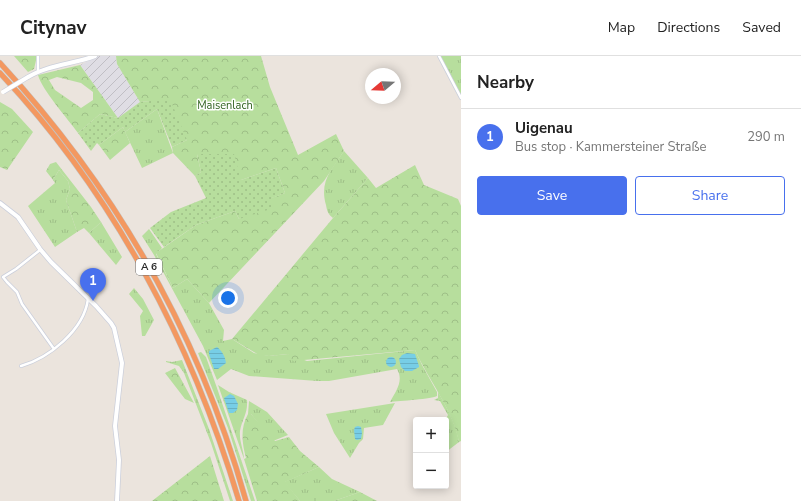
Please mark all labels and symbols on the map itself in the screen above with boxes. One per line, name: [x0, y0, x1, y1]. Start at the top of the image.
north arrow: [365, 68, 401, 104]
park label: Maisenlach: [197, 98, 253, 113]
road number: A 6: [136, 259, 162, 275]
pin: 1: [80, 268, 106, 301]
your location: [218, 288, 238, 308]

